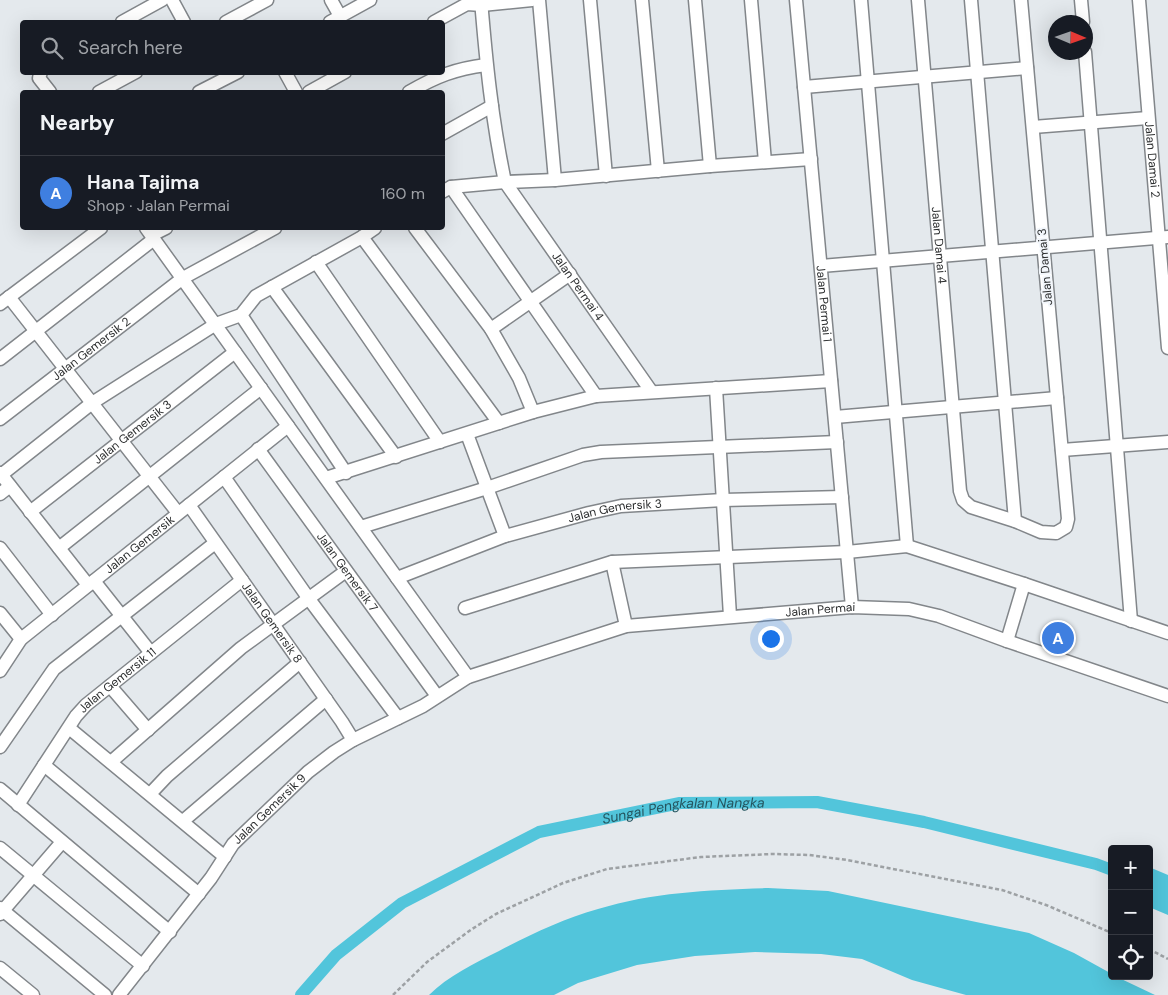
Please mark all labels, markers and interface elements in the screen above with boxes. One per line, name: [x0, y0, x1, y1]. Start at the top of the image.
north arrow: [1048, 15, 1093, 60]
search box: [20, 20, 445, 75]
icon: search: [38, 34, 66, 62]
text: Search here: [78, 35, 183, 60]
text: Nearby: [40, 109, 114, 137]
street label: Jalan Damai 2: [1141, 120, 1163, 199]
text: Hana Tajima: [87, 170, 199, 195]
text: A: [50, 183, 62, 204]
text: 160 m: [381, 183, 425, 204]
text: Shop · Jalan Permai: [87, 195, 230, 216]
street label: Jalan Damai 4: [928, 206, 950, 284]
street label: Jalan Damai 3: [1034, 228, 1056, 306]
street label: Jalan Permai 4: [548, 249, 607, 324]
street label: Jalan Permai 1: [813, 265, 836, 343]
street label: Jalan Gemersik 2: [49, 313, 134, 384]
street label: Jalan Gemersik 3: [90, 396, 175, 468]
street label: Jalan Gemersik 3: [566, 496, 662, 526]
street label: Jalan Gemersik: [101, 512, 178, 577]
street label: Jalan Gemersik 7: [313, 529, 381, 615]
street label: Jalan Gemersik 8: [238, 579, 306, 666]
street label: Jalan Permai: [785, 599, 856, 621]
pin: A: [1042, 619, 1074, 657]
your location: [758, 626, 784, 652]
street label: Jalan Gemersik 11: [75, 644, 159, 716]
street label: Jalan Gemersik 9: [230, 770, 310, 848]
water label: Sungai Pengkalan Nangka: [600, 793, 765, 828]
map controls: [1108, 845, 1153, 980]
button: +: [1108, 845, 1153, 890]
button: −: [1108, 890, 1153, 935]
button: locate: [1108, 935, 1153, 980]

